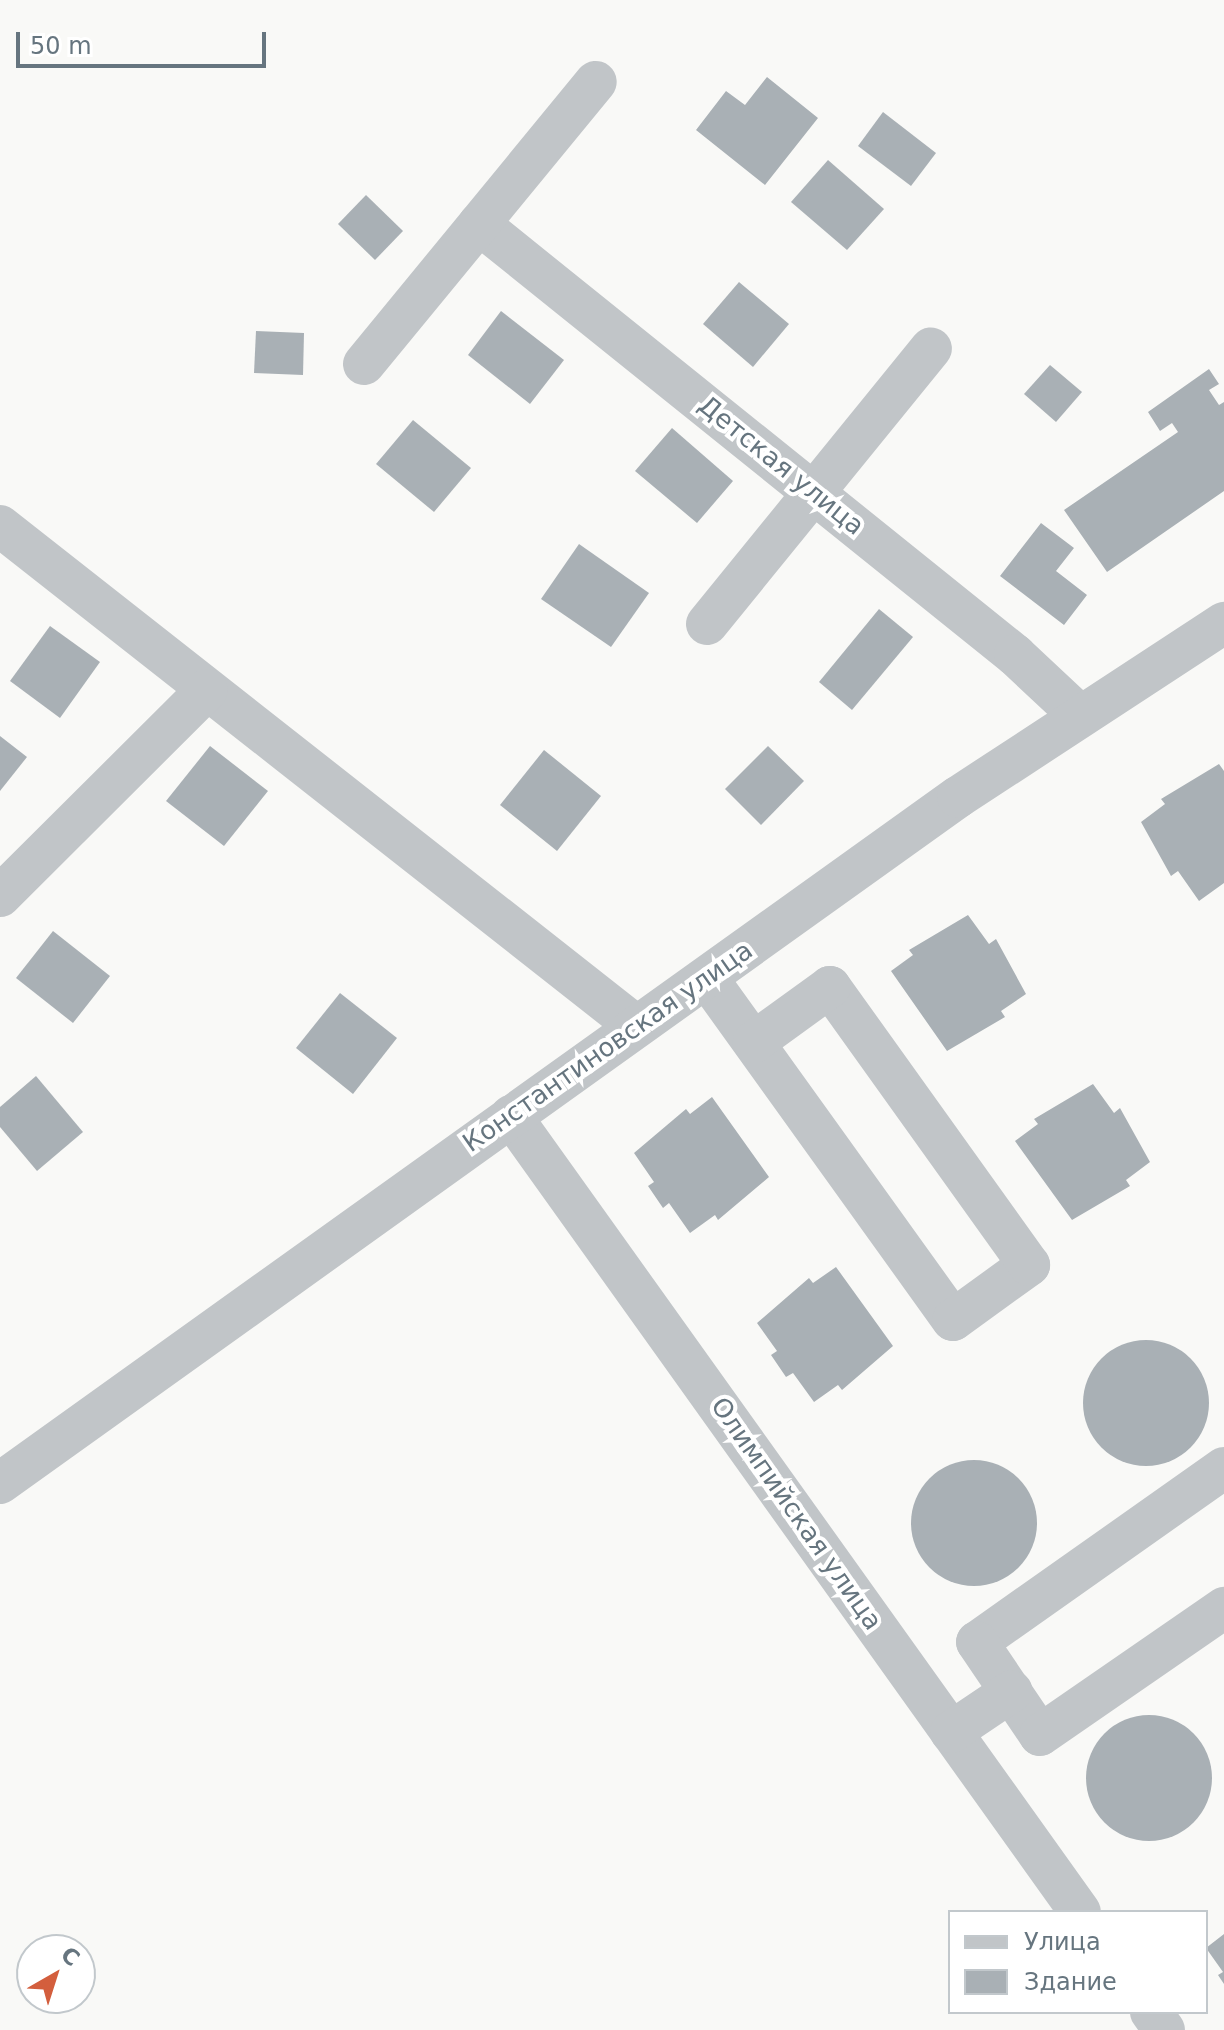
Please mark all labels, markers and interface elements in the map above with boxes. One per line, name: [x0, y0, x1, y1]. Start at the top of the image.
scale bar: [20, 16, 270, 66]
text: 50 m: [30, 32, 92, 60]
street label: Детская улица: [692, 390, 870, 542]
street label: Константиновская улица: [457, 935, 759, 1159]
street label: Олимпийская улица: [704, 1392, 888, 1636]
legend: [948, 1910, 1208, 2014]
text: Улица: [1024, 1928, 1101, 1956]
north arrow: [16, 1934, 96, 2014]
text: С: [56, 1942, 84, 1971]
text: Здание: [1024, 1968, 1117, 1996]

